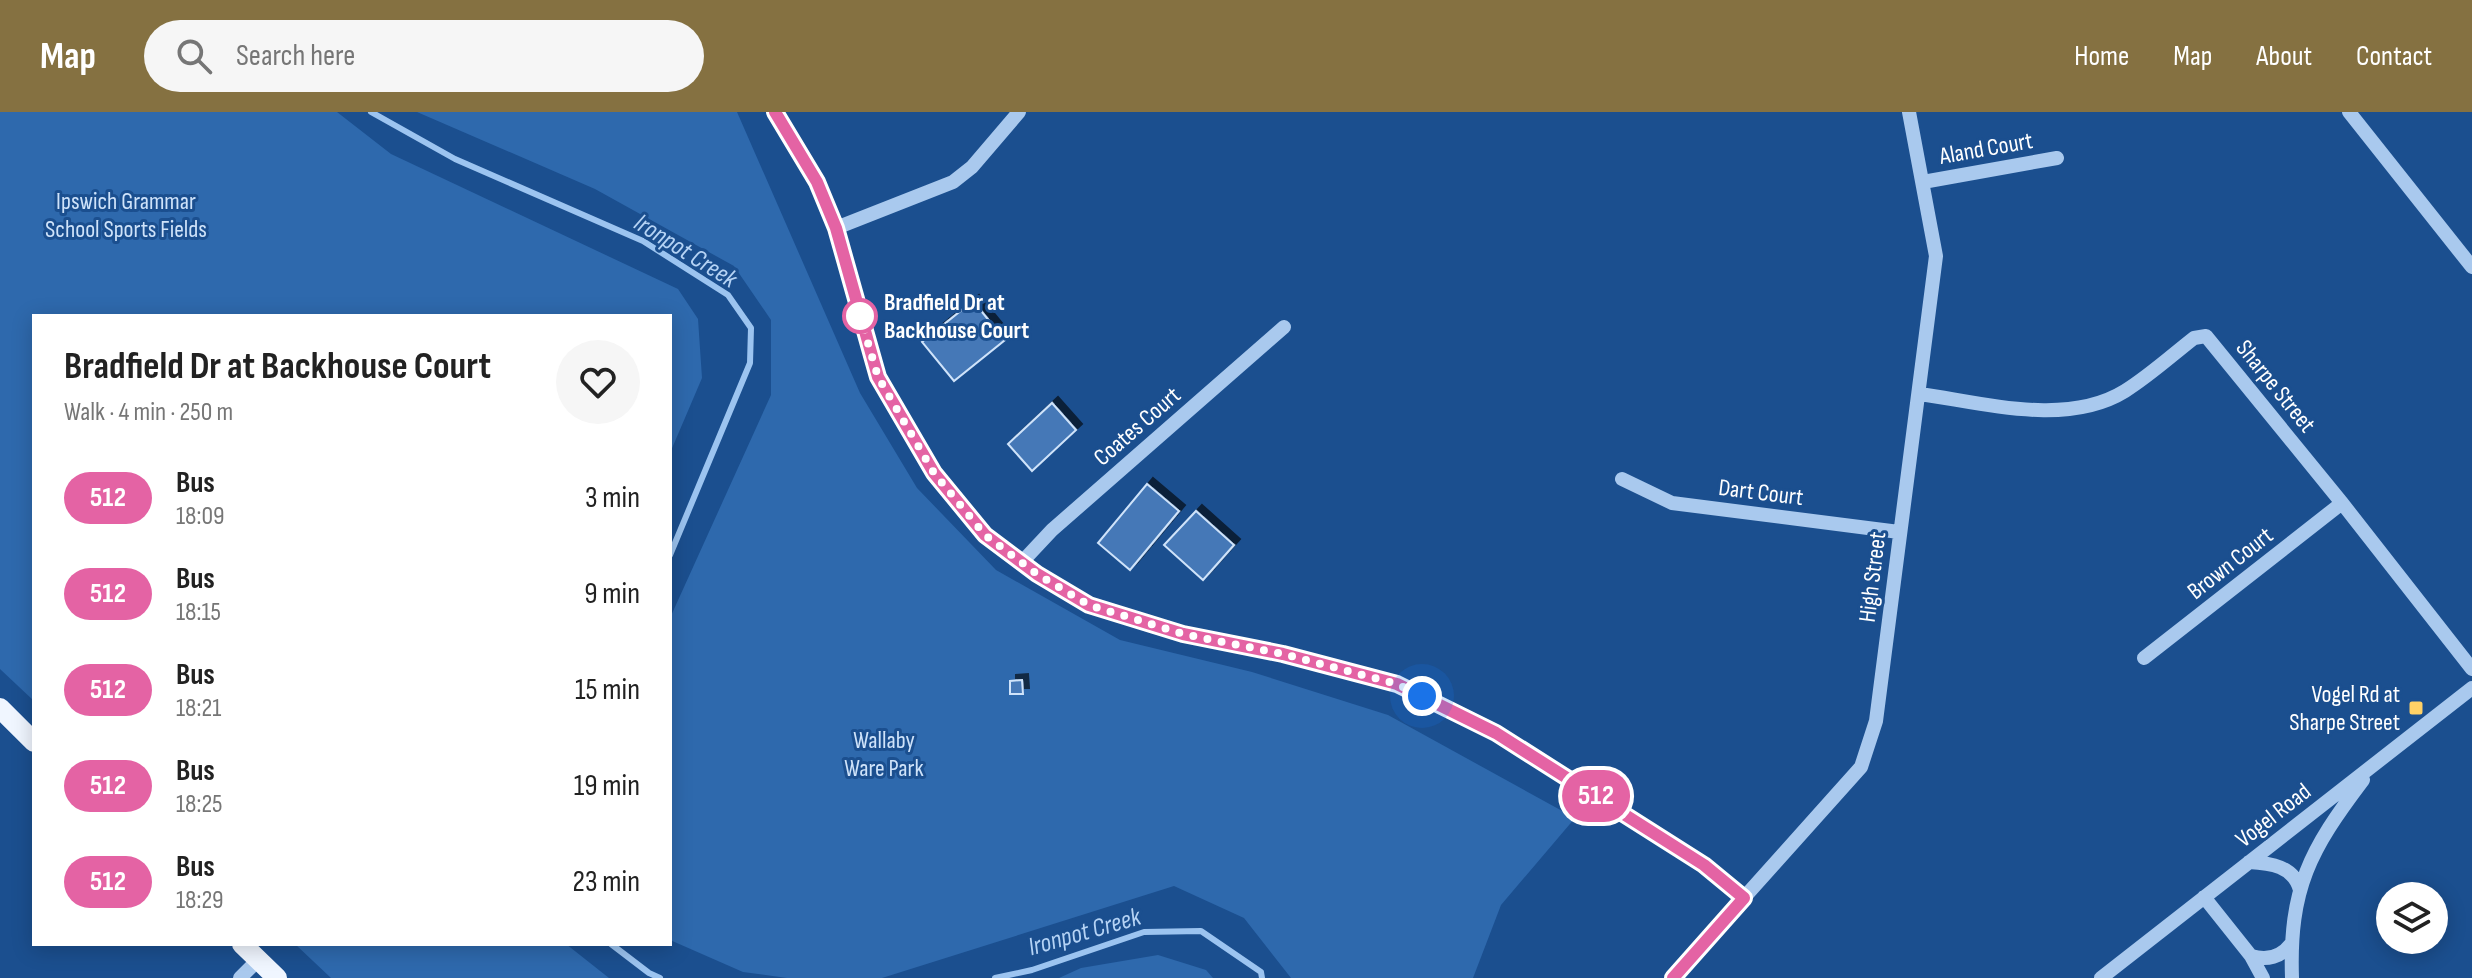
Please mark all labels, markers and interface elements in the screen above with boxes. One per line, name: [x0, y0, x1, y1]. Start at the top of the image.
search box: [144, 20, 704, 92]
text: Map: [40, 34, 96, 79]
icon: search: [172, 34, 216, 78]
text: Search here: [236, 38, 355, 74]
text: Home: [2074, 40, 2129, 73]
text: Map: [2173, 40, 2212, 73]
text: About: [2256, 40, 2312, 73]
text: Contact: [2356, 40, 2432, 73]
street label: Aland Court: [1936, 126, 2035, 171]
park label: Ipswich Grammar School Sports Fields: [45, 187, 207, 244]
water label: Ironpot Creek: [628, 207, 744, 296]
place label: Bradfield Dr at Backhouse Court: [884, 288, 1029, 345]
marker: Bradfield Dr at Backhouse Court: [843, 299, 877, 333]
street label: Sharpe Street: [2230, 334, 2322, 438]
button: heart: [556, 340, 640, 424]
text: Bradfield Dr at Backhouse Court: [64, 344, 491, 389]
street label: Coates Court: [1088, 381, 1187, 472]
text: Walk · 4 min · 250 m: [64, 397, 233, 428]
text: Bus: [176, 465, 215, 501]
street label: Dart Court: [1717, 473, 1805, 512]
text: 3 min: [585, 480, 640, 516]
text: 512: [90, 481, 126, 514]
text: 18:09: [176, 501, 225, 532]
street label: Brown Court: [2182, 521, 2279, 606]
street label: High Street: [1853, 530, 1892, 624]
text: Bus: [176, 561, 215, 597]
text: 9 min: [584, 576, 640, 612]
text: 512: [90, 577, 126, 610]
text: 18:15: [176, 597, 221, 628]
text: Bus: [176, 657, 215, 693]
text: 15 min: [575, 672, 640, 708]
text: 512: [90, 673, 126, 706]
your location: [1402, 676, 1442, 716]
place label: Vogel Rd at Sharpe Street: [2289, 680, 2400, 737]
text: 18:21: [176, 693, 221, 724]
marker: Vogel Rd at Sharpe Street: [2407, 699, 2425, 717]
park label: Wallaby Ware Park: [844, 726, 924, 783]
text: Bus: [176, 753, 215, 789]
text: 19 min: [574, 768, 640, 804]
text: 512: [90, 769, 126, 802]
line badge: 512: [1550, 770, 1642, 822]
street label: Vogel Road: [2230, 777, 2317, 854]
text: 512: [1578, 779, 1614, 812]
text: 18:25: [176, 789, 223, 820]
text: Bus: [176, 849, 215, 885]
text: 23 min: [573, 864, 640, 900]
text: 512: [90, 865, 126, 898]
map controls: [2376, 882, 2448, 954]
button: layers: [2376, 882, 2448, 954]
text: 18:29: [176, 885, 224, 916]
water label: Ironpot Creek: [1025, 901, 1146, 963]

